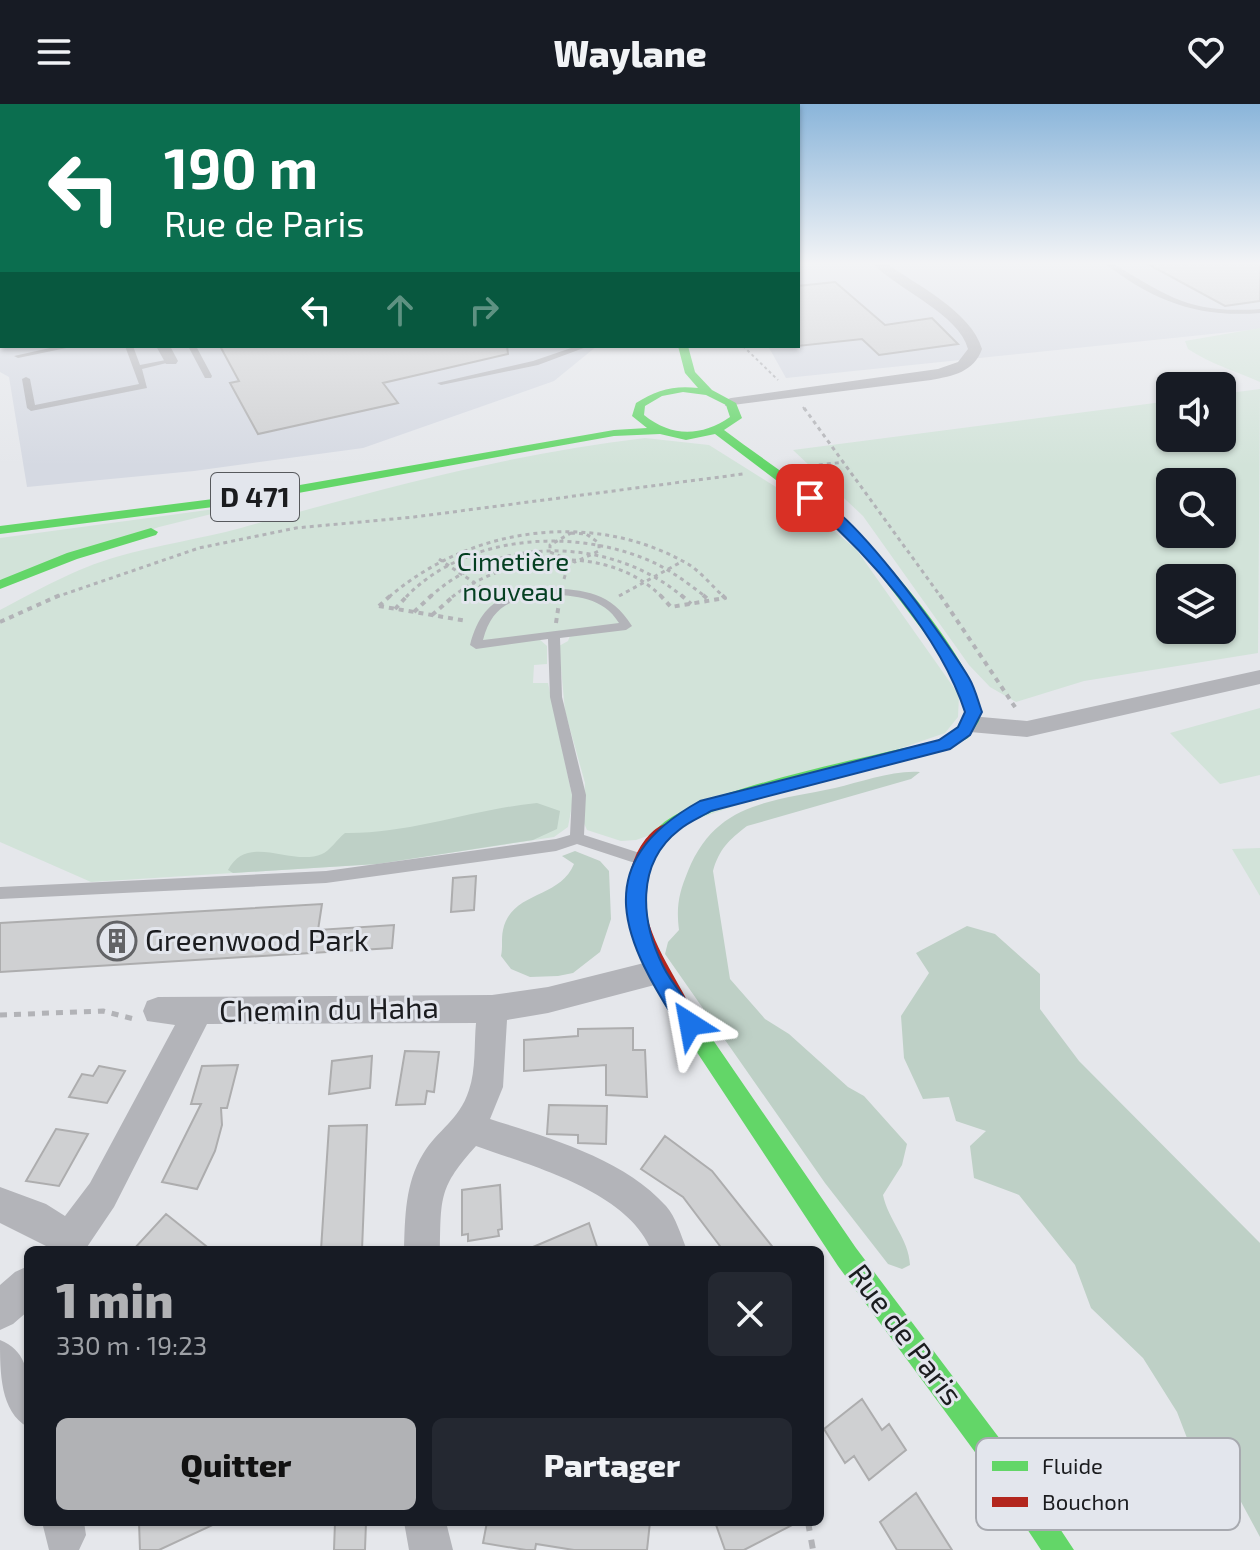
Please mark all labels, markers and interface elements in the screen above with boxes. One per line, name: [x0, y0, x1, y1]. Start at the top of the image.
icon: menu: [32, 30, 76, 74]
icon: heart: [1184, 30, 1228, 74]
text: Waylane: [553, 31, 707, 74]
text: 190 m: [164, 133, 318, 200]
icon: left: [32, 136, 136, 240]
text: Rue de Paris: [164, 201, 365, 244]
icon: left: [294, 288, 338, 332]
icon: ahead: [378, 288, 422, 332]
icon: right: [462, 288, 506, 332]
map controls: [1156, 372, 1236, 644]
button: sound: [1156, 372, 1236, 452]
pin: [776, 464, 844, 532]
button: search: [1156, 468, 1236, 548]
road number: D 471: [211, 473, 299, 521]
icon: arrive: [788, 476, 832, 520]
park label: Cimetière nouveau: [457, 545, 569, 606]
button: layers: [1156, 564, 1236, 644]
building icon: Greenwood Park: [96, 920, 138, 962]
place label: Greenwood Park: [145, 921, 369, 957]
position arrow: [648, 982, 732, 1066]
street label: Chemin du Haha: [219, 988, 439, 1028]
street label: Rue de Paris: [842, 1256, 971, 1411]
text: 1 min: [56, 1270, 174, 1328]
button: close: [708, 1272, 792, 1356]
text: 330 m · 19:23: [56, 1329, 207, 1360]
button: Quitter: [56, 1418, 416, 1510]
button: Partager: [432, 1418, 792, 1510]
legend: [976, 1438, 1240, 1530]
text: Fluide: [1042, 1452, 1103, 1478]
text: Bouchon: [1042, 1488, 1130, 1514]

